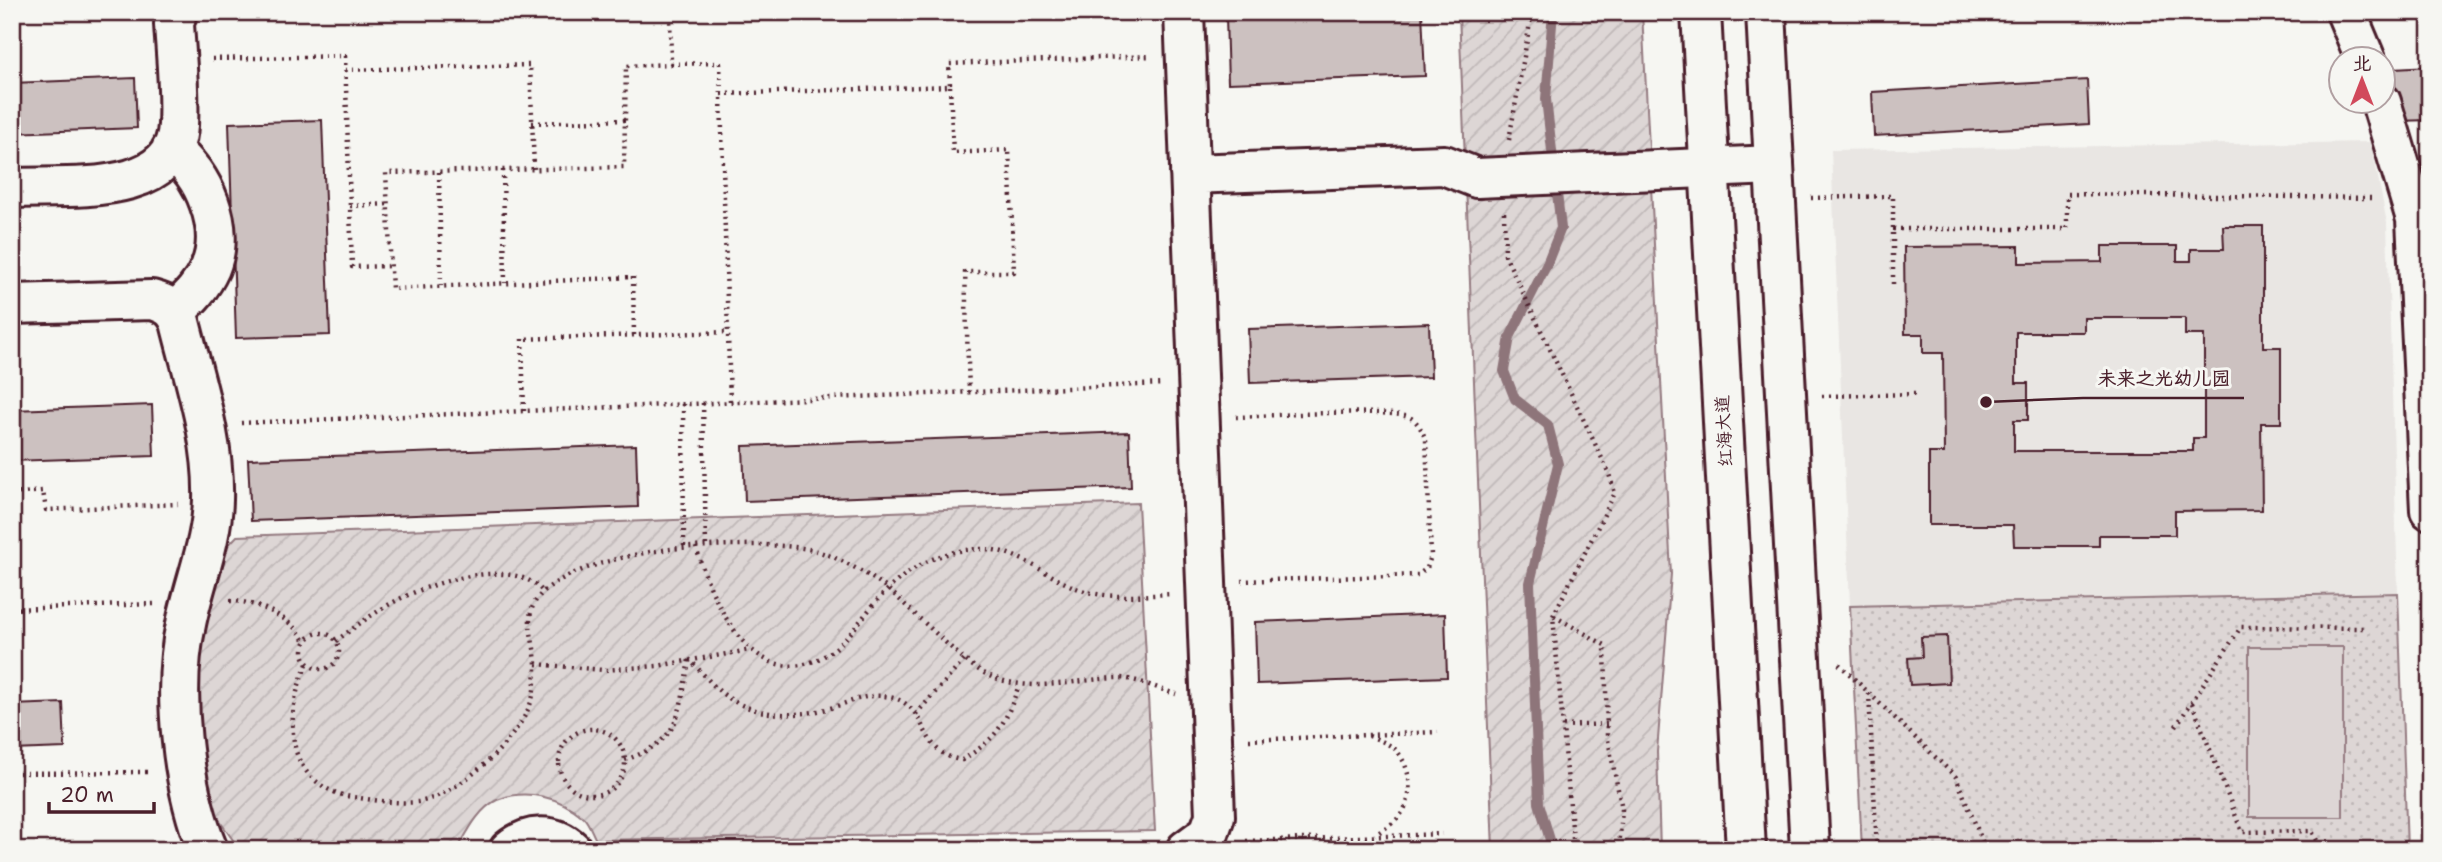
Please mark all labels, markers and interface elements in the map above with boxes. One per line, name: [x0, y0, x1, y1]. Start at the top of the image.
north arrow: [2326, 46, 2396, 116]
text: 北: [2352, 51, 2372, 76]
callout: 未来之光幼儿园: [2083, 358, 2244, 398]
text: 未来之光幼儿园: [2097, 366, 2231, 391]
street label: 红海大道: [1710, 394, 1738, 468]
scale bar: [49, 771, 154, 815]
text: 20 m: [60, 781, 114, 809]

